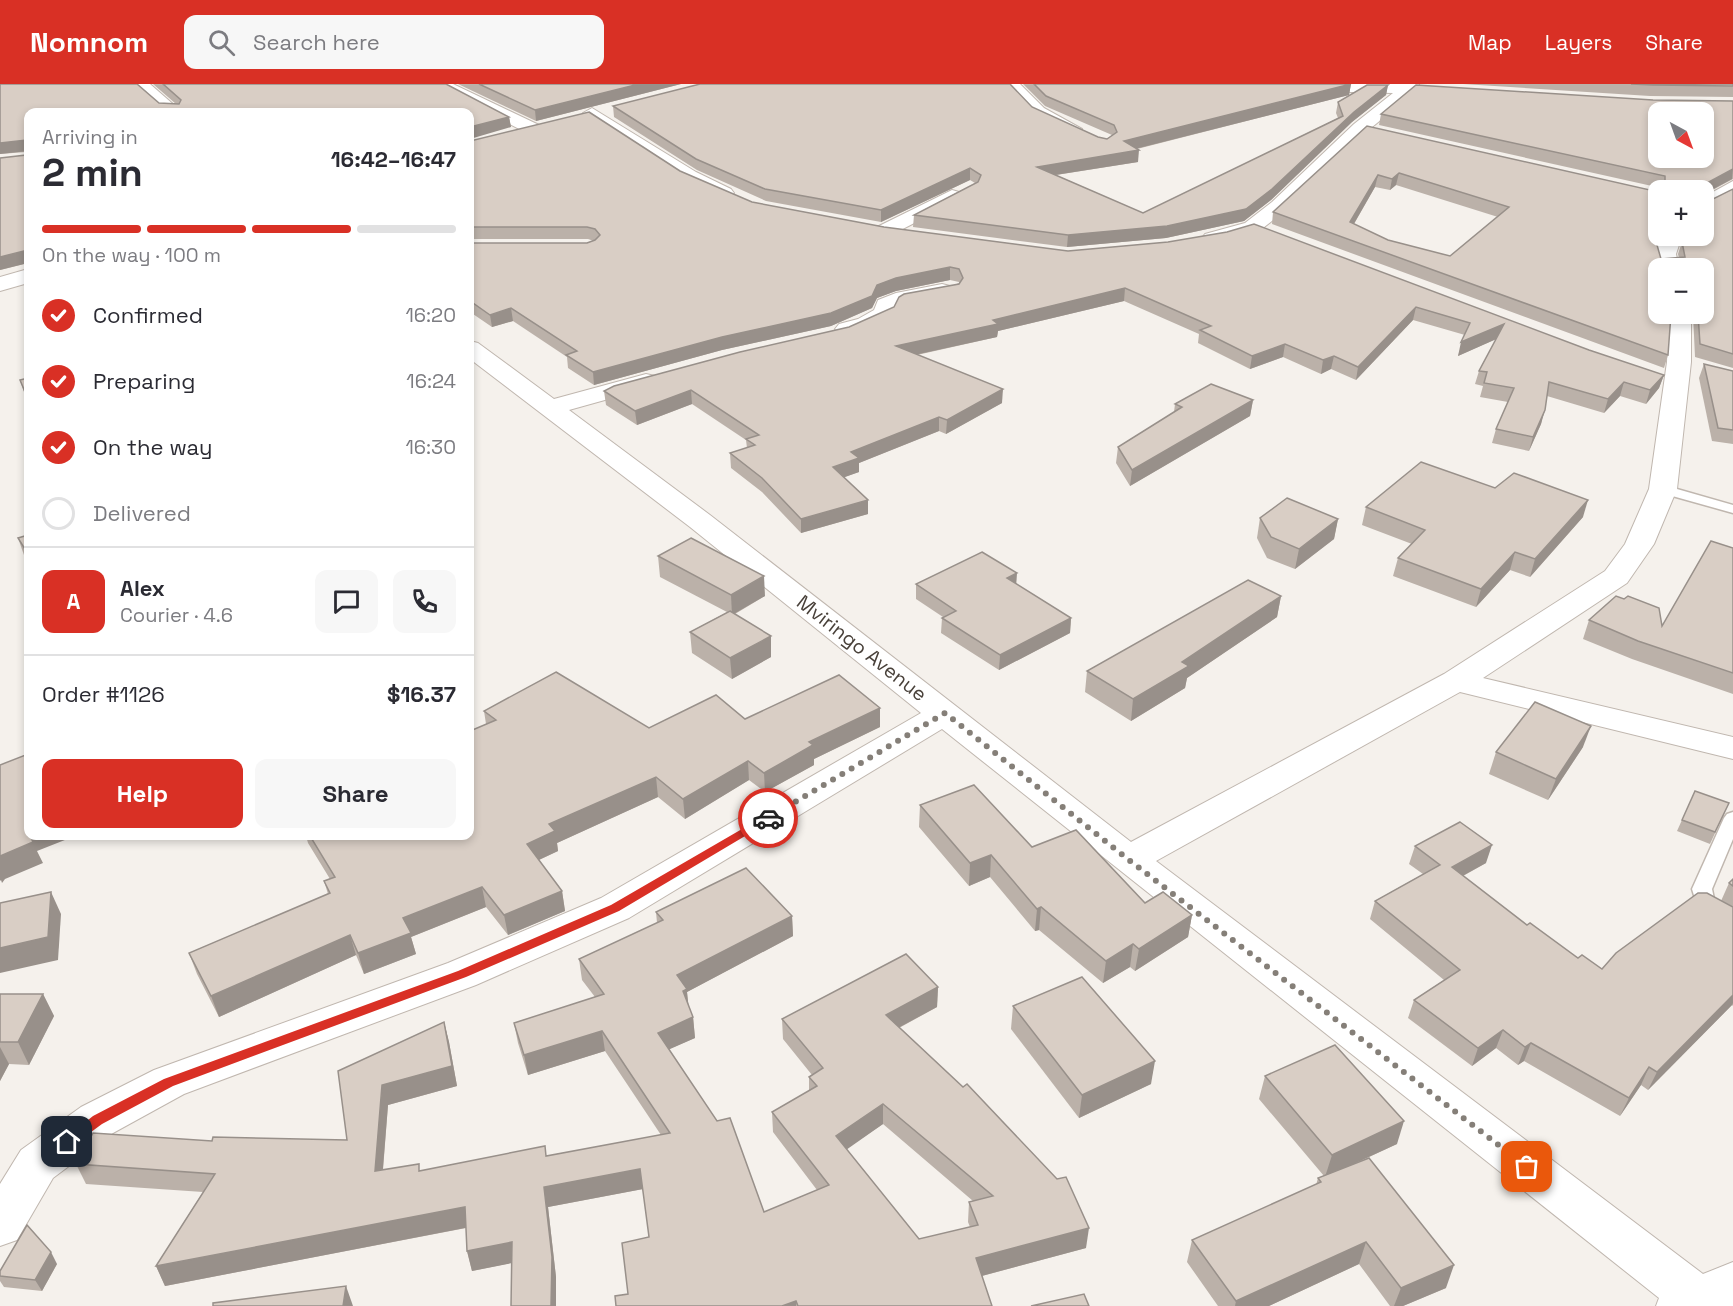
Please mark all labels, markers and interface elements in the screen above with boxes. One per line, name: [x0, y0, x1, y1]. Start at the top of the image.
search box: [184, 15, 604, 69]
text: Nomnom: [30, 24, 148, 60]
icon: search: [205, 26, 238, 59]
text: Search here: [253, 28, 380, 56]
text: Map: [1468, 29, 1512, 56]
text: Layers: [1545, 29, 1612, 56]
text: Share: [1645, 29, 1703, 56]
north arrow: [1648, 102, 1714, 168]
map controls: [1648, 102, 1714, 324]
text: Arriving in: [42, 124, 138, 150]
text: 16:42–16:47: [331, 145, 456, 173]
text: 2 min: [42, 148, 143, 197]
button: +: [1648, 180, 1714, 246]
text: On the way · 100 m: [42, 242, 221, 268]
button: −: [1648, 258, 1714, 324]
icon: check: [42, 299, 75, 332]
text: Confirmed: [93, 301, 203, 329]
text: 16:20: [405, 302, 456, 328]
icon: check: [42, 365, 75, 398]
text: Preparing: [93, 367, 195, 395]
text: 16:24: [406, 368, 456, 394]
icon: check: [42, 431, 75, 464]
text: On the way: [93, 433, 212, 461]
text: 16:30: [405, 434, 456, 460]
text: Delivered: [93, 499, 191, 527]
button: chat: [315, 570, 378, 633]
button: phone: [393, 570, 456, 633]
text: Alex: [120, 574, 165, 602]
text: A: [67, 587, 80, 615]
street label: Mviringo Avenue: [792, 589, 932, 707]
text: Courier · 4.6: [120, 602, 233, 628]
text: Order #1126: [42, 680, 165, 708]
text: $16.37: [387, 680, 456, 708]
button: Help: [42, 759, 243, 828]
button: Share: [255, 759, 456, 828]
courier: [738, 788, 798, 848]
icon: car: [752, 802, 785, 835]
pin: [41, 1116, 92, 1167]
icon: home: [50, 1125, 83, 1158]
pin: [1501, 1141, 1552, 1192]
icon: bag: [1510, 1150, 1543, 1183]

